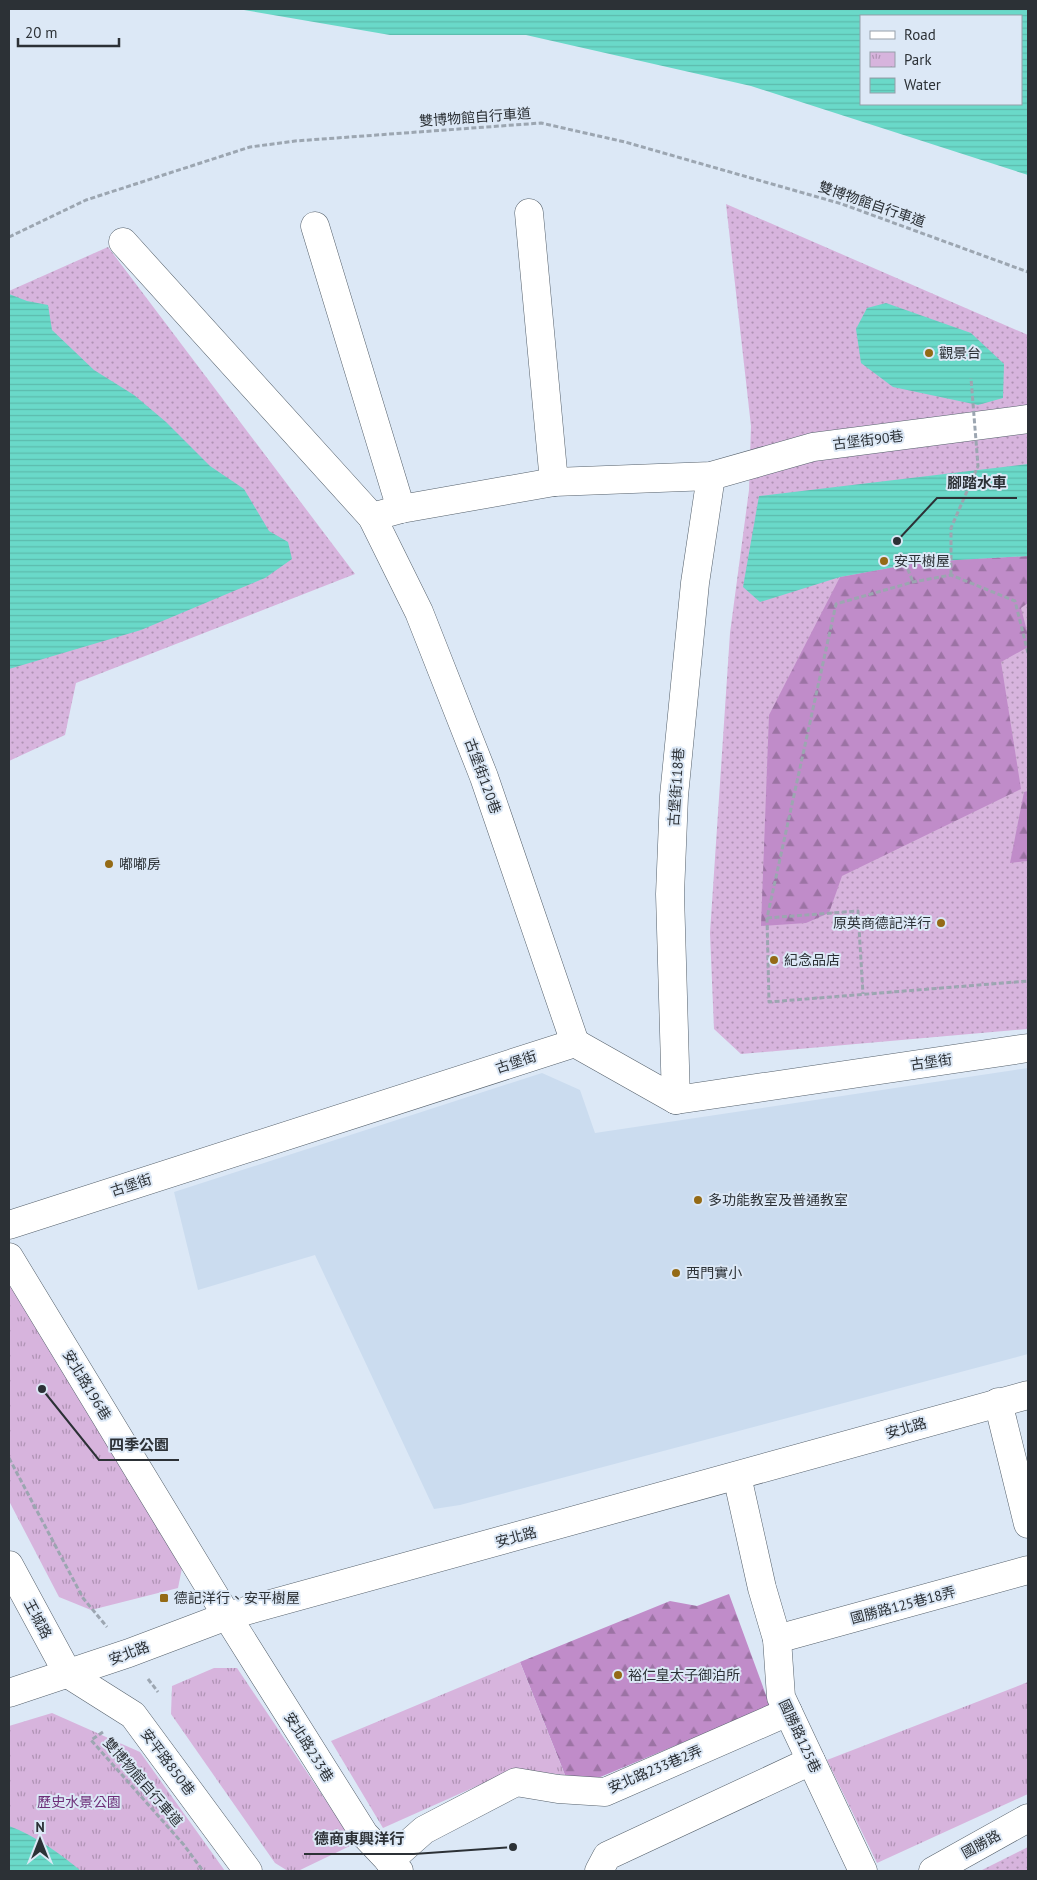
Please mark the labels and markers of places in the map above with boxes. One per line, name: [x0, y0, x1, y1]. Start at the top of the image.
place label: 觀景台: [939, 344, 981, 362]
marker: 觀景台: [923, 347, 935, 359]
callout: 腳踏水車: [937, 468, 1017, 498]
place label: 安平樹屋: [894, 552, 950, 570]
marker: 安平樹屋: [878, 555, 890, 567]
place label: 嘟嘟房: [119, 855, 161, 873]
marker: 嘟嘟房: [103, 858, 115, 870]
place label: 原英商德記洋行: [833, 914, 931, 932]
marker: 原英商德記洋行: [935, 917, 947, 929]
place label: 紀念品店: [784, 951, 840, 969]
marker: 紀念品店: [768, 954, 780, 966]
place label: 多功能教室及普通教室: [708, 1191, 848, 1209]
marker: 多功能教室及普通教室: [692, 1194, 704, 1206]
place label: 西門實小: [686, 1264, 742, 1282]
marker: 西門實小: [670, 1267, 682, 1279]
callout: 四季公園: [99, 1430, 179, 1460]
place label: 德記洋行、安平樹屋: [174, 1589, 300, 1607]
marker: 德記洋行、安平樹屋: [158, 1592, 170, 1604]
place label: 裕仁皇太子御泊所: [628, 1666, 740, 1684]
marker: 裕仁皇太子御泊所: [612, 1669, 624, 1681]
callout: 德商東興洋行: [304, 1824, 414, 1854]

